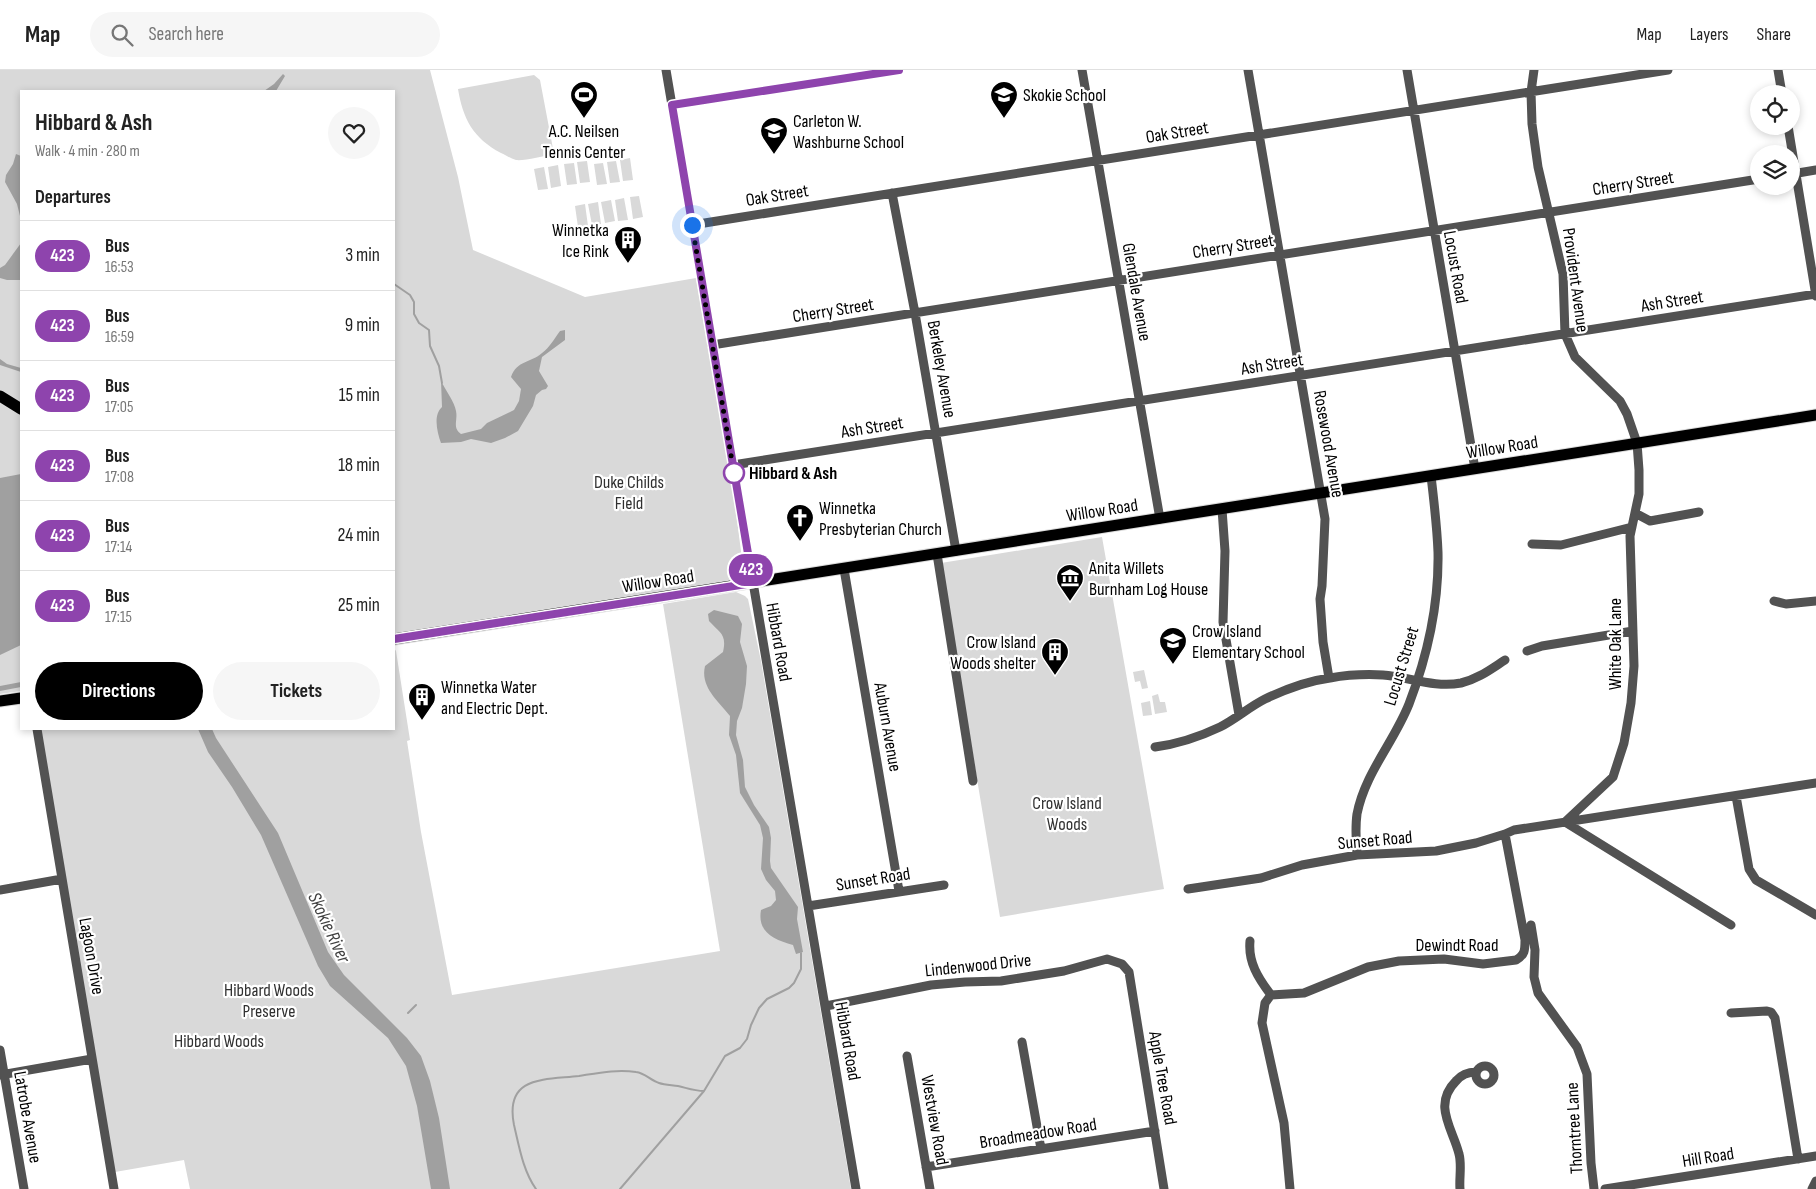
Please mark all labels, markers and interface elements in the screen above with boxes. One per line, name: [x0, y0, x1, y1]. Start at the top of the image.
search box: [90, 12, 440, 57]
text: Map: [25, 20, 60, 49]
icon: search: [108, 21, 136, 49]
text: Search here: [148, 23, 224, 46]
text: Map: [1637, 24, 1662, 45]
text: Layers: [1690, 24, 1729, 45]
text: Share: [1757, 24, 1791, 45]
sports icon: A.C. Neilsen Tennis Center: [569, 80, 599, 119]
school or university icon: Skokie School: [989, 80, 1019, 119]
place label: Skokie School: [1023, 85, 1106, 106]
map controls: [1750, 85, 1800, 195]
button: locate: [1750, 85, 1800, 135]
button: heart: [328, 107, 380, 159]
text: Hibbard & Ash: [35, 108, 153, 137]
place label: Carleton W. Washburne School: [793, 111, 904, 153]
school or university icon: Carleton W. Washburne School: [759, 116, 789, 155]
street label: Oak Street: [1144, 117, 1211, 148]
place label: A.C. Neilsen Tennis Center: [543, 121, 625, 163]
text: Walk · 4 min · 280 m: [35, 142, 140, 161]
button: layers: [1750, 145, 1800, 195]
street label: Cherry Street: [1591, 167, 1676, 200]
street label: Oak Street: [744, 180, 811, 211]
text: Departures: [35, 186, 111, 209]
your location: [680, 213, 705, 238]
place label: Winnetka Ice Rink: [552, 220, 609, 262]
building icon: Winnetka Ice Rink: [613, 225, 643, 264]
street label: Provident Avenue: [1558, 227, 1593, 334]
street label: Locust Road: [1439, 229, 1472, 305]
street label: Cherry Street: [1191, 230, 1276, 263]
text: Bus: [105, 235, 130, 258]
street label: Glendale Avenue: [1118, 241, 1155, 343]
text: 3 min: [345, 244, 380, 267]
text: 423: [50, 245, 75, 266]
text: 16:53: [105, 258, 134, 277]
street label: Ash Street: [1638, 286, 1705, 317]
street label: Cherry Street: [791, 294, 876, 327]
text: Bus: [105, 305, 130, 328]
text: 9 min: [345, 314, 380, 337]
text: 423: [50, 315, 75, 336]
street label: Berkeley Avenue: [923, 319, 960, 419]
text: 16:59: [105, 328, 134, 347]
street label: Ash Street: [1238, 349, 1305, 380]
text: Bus: [105, 375, 130, 398]
text: 15 min: [339, 384, 380, 407]
text: 423: [50, 385, 75, 406]
street label: Rosewood Avenue: [1309, 389, 1348, 499]
text: 17:05: [105, 398, 133, 417]
street label: Ash Street: [838, 412, 905, 443]
street label: Willow Road: [1465, 431, 1539, 464]
text: Bus: [105, 445, 130, 468]
text: 18 min: [338, 454, 380, 477]
text: 423: [50, 455, 75, 476]
marker: Hibbard & Ash: [723, 462, 745, 484]
place label: Hibbard & Ash: [749, 463, 837, 484]
text: 17:08: [105, 468, 134, 487]
park label: Duke Childs Field: [594, 472, 664, 514]
street label: Willow Road: [1065, 494, 1139, 527]
place label: Winnetka Presbyterian Church: [819, 498, 942, 540]
church icon: Winnetka Presbyterian Church: [785, 503, 815, 542]
text: Bus: [105, 515, 130, 538]
text: 24 min: [337, 524, 380, 547]
text: 423: [50, 525, 75, 546]
text: 17:14: [105, 538, 132, 557]
line badge: 423: [722, 554, 780, 586]
place label: Anita Willets Burnham Log House: [1088, 558, 1208, 600]
text: 423: [739, 559, 763, 580]
museum icon: Anita Willets Burnham Log House: [1055, 563, 1085, 602]
street label: Willow Road: [621, 565, 695, 598]
text: Bus: [105, 585, 130, 608]
text: 25 min: [338, 594, 380, 617]
text: 423: [50, 595, 75, 616]
street label: White Oak Lane: [1605, 598, 1626, 690]
street label: Hibbard Road: [761, 601, 796, 683]
text: 17:15: [105, 608, 132, 627]
place label: Crow Island Elementary School: [1192, 621, 1305, 663]
street label: Locust Street: [1380, 624, 1424, 708]
school or university icon: Crow Island Elementary School: [1158, 626, 1188, 665]
place label: Crow Island Woods shelter: [950, 632, 1036, 674]
building icon: Crow Island Woods shelter: [1040, 637, 1070, 676]
button: Directions: [35, 662, 203, 720]
button: Tickets: [213, 662, 380, 720]
place label: Winnetka Water and Electric Dept.: [441, 677, 548, 719]
street label: Auburn Avenue: [869, 680, 906, 773]
building icon: Winnetka Water and Electric Dept.: [407, 682, 437, 721]
park label: Crow Island Woods: [1032, 793, 1102, 835]
street label: Sunset Road: [1337, 827, 1413, 854]
street label: Sunset Road: [834, 863, 912, 896]
water label: Skokie River: [302, 889, 355, 967]
street label: Lagoon Drive: [74, 916, 109, 996]
street label: Dewindt Road: [1415, 935, 1499, 956]
street label: Lindenwood Drive: [924, 949, 1032, 982]
park label: Hibbard Woods Preserve: [224, 980, 314, 1022]
street label: Hibbard Road: [830, 1000, 865, 1082]
street label: Apple Tree Road: [1144, 1029, 1181, 1126]
park label: Hibbard Woods: [174, 1031, 264, 1052]
street label: Latrobe Avenue: [9, 1069, 46, 1165]
street label: Westview Road: [916, 1073, 953, 1167]
street label: Thorntree Lane: [1562, 1082, 1587, 1174]
street label: Broadmeadow Road: [978, 1114, 1098, 1153]
street label: Hill Road: [1681, 1143, 1735, 1172]

